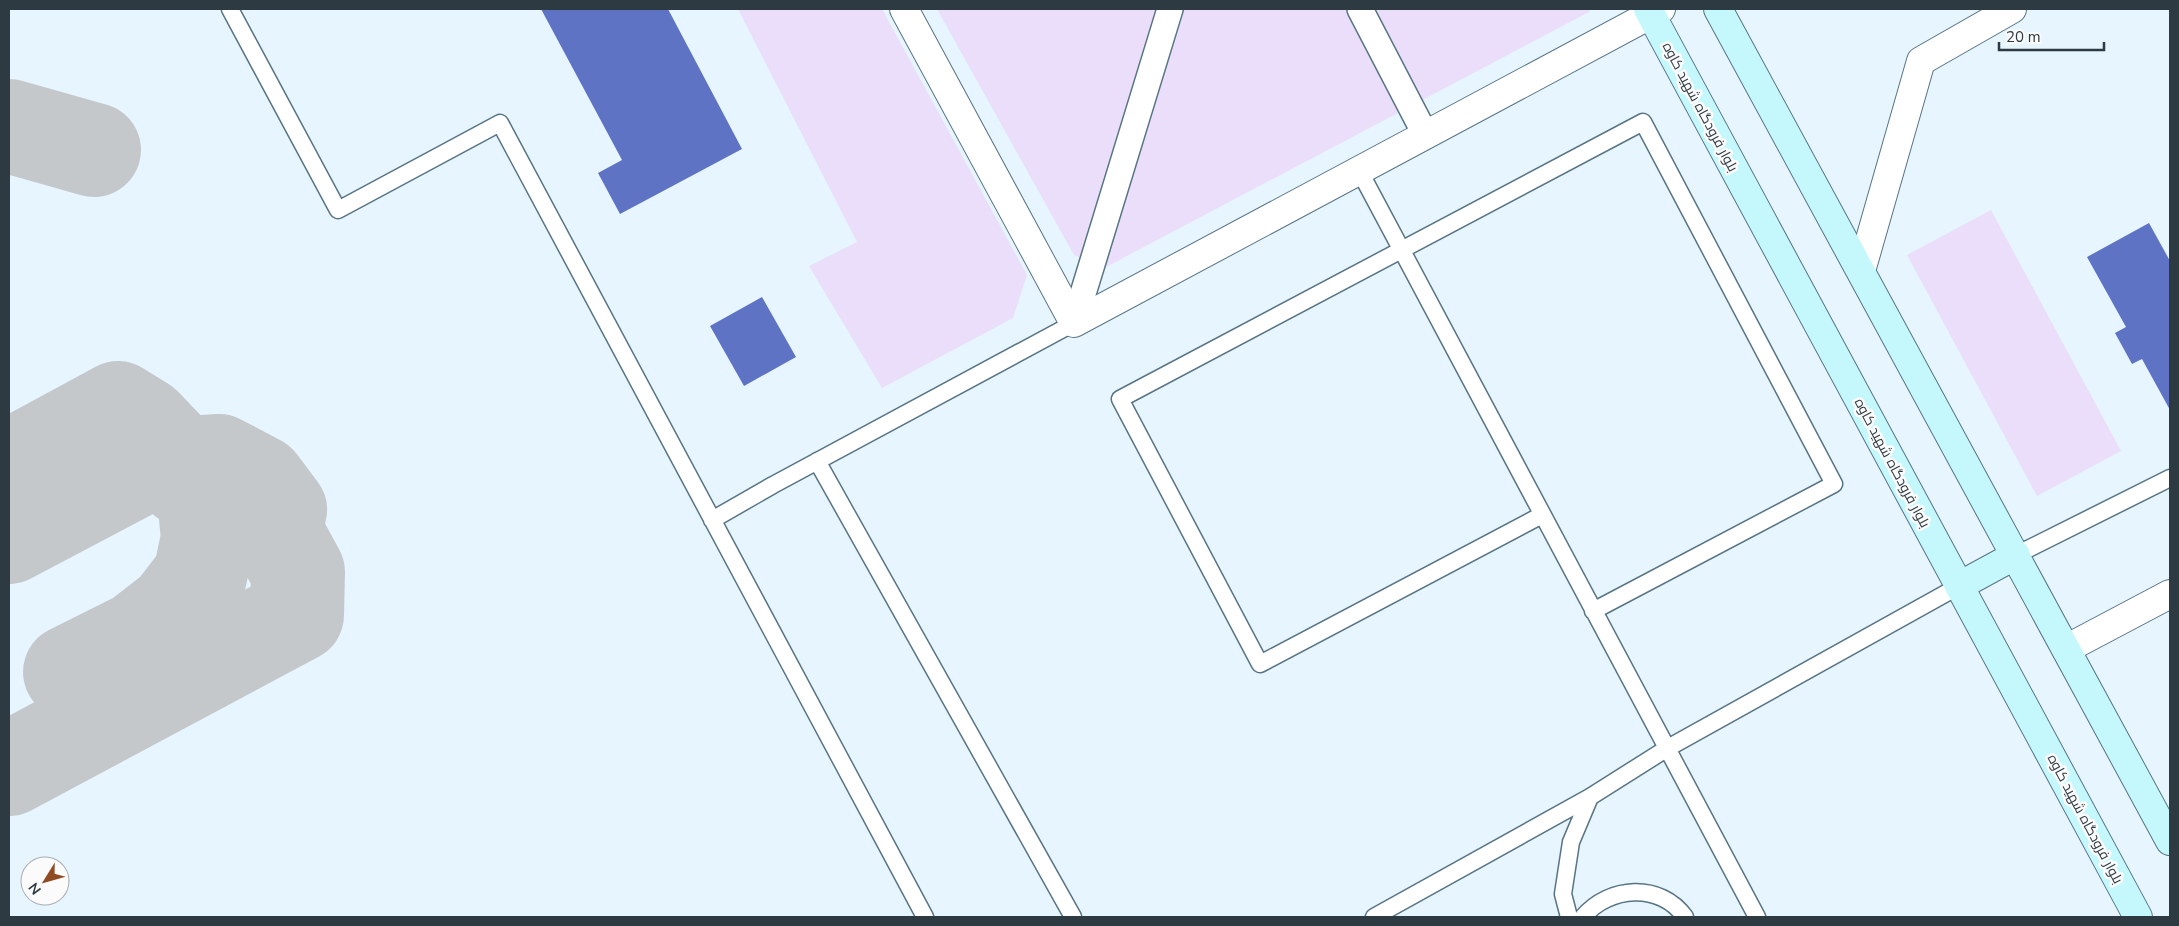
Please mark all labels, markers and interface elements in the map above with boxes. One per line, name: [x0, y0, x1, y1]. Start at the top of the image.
scale bar: [1999, 20, 2104, 52]
text: 20 m: [2006, 27, 2041, 47]
street label: بلوار فرودگاه شهید کاوه: [1658, 39, 1742, 175]
street label: بلوار فرودگاه شهید کاوه: [1850, 395, 1934, 531]
street label: بلوار فرودگاه شهید کاوه: [2043, 751, 2127, 887]
north arrow: [20, 856, 70, 906]
text: N: [24, 879, 46, 898]

